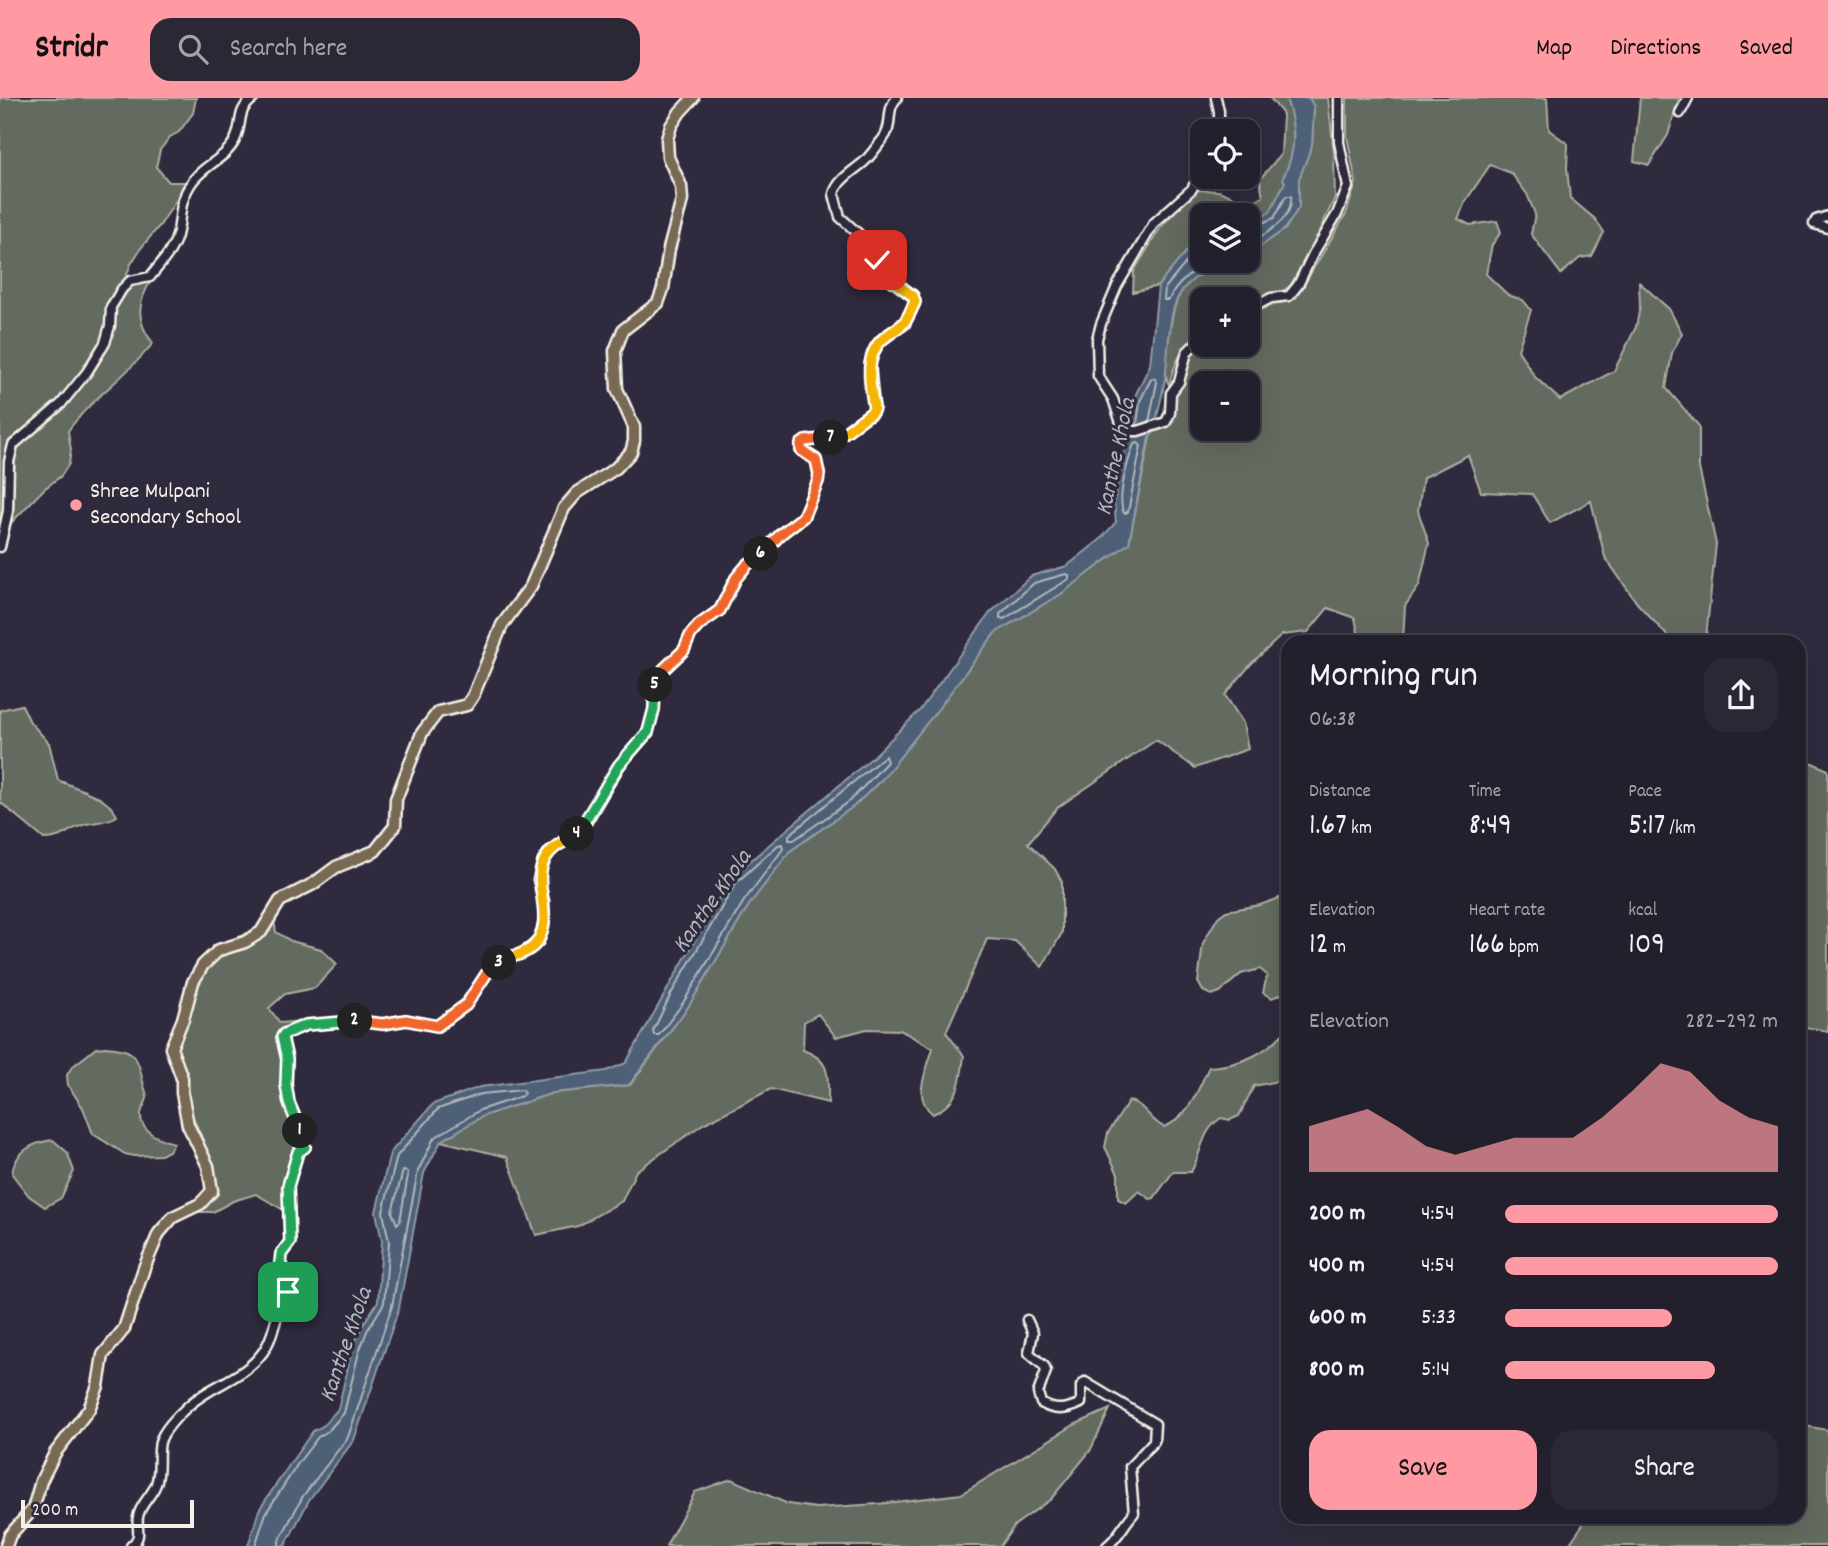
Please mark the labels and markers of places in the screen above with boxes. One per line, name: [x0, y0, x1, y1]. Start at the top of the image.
pin: [847, 230, 907, 290]
pin: 7: [814, 420, 848, 456]
place label: Shree Mulpani Secondary School: [90, 476, 241, 535]
marker: Shree Mulpani Secondary School: [68, 497, 84, 513]
pin: 6: [744, 536, 778, 572]
pin: 5: [638, 668, 672, 702]
pin: 4: [560, 816, 594, 852]
pin: 3: [482, 946, 516, 980]
pin: 2: [338, 1004, 372, 1038]
pin: 1: [282, 1114, 318, 1148]
pin: [258, 1262, 318, 1322]

